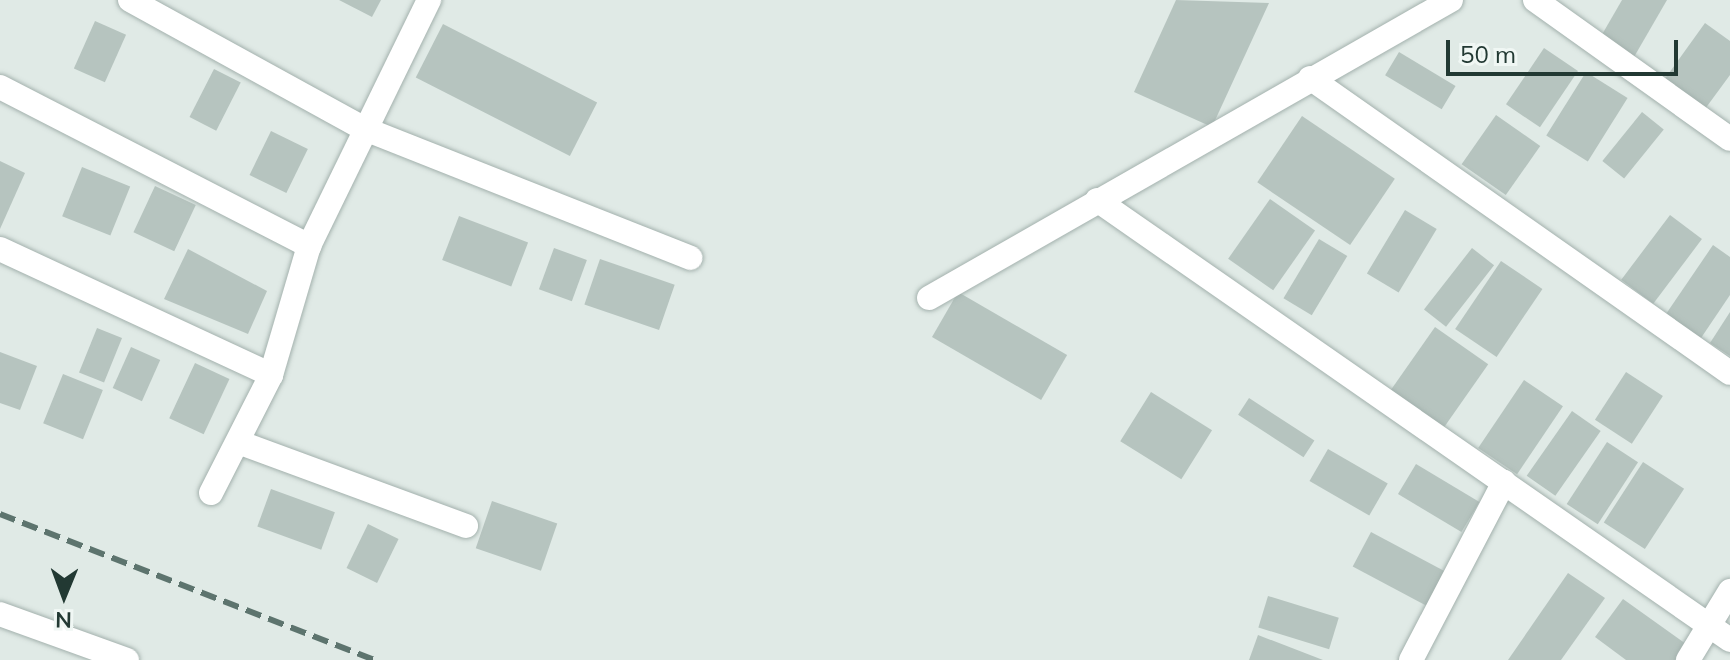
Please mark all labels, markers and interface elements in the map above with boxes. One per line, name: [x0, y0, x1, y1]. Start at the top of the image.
scale bar: [1450, 24, 1682, 74]
text: 50 m: [1460, 39, 1516, 69]
north arrow: [24, 556, 104, 636]
text: N: [55, 606, 72, 634]

